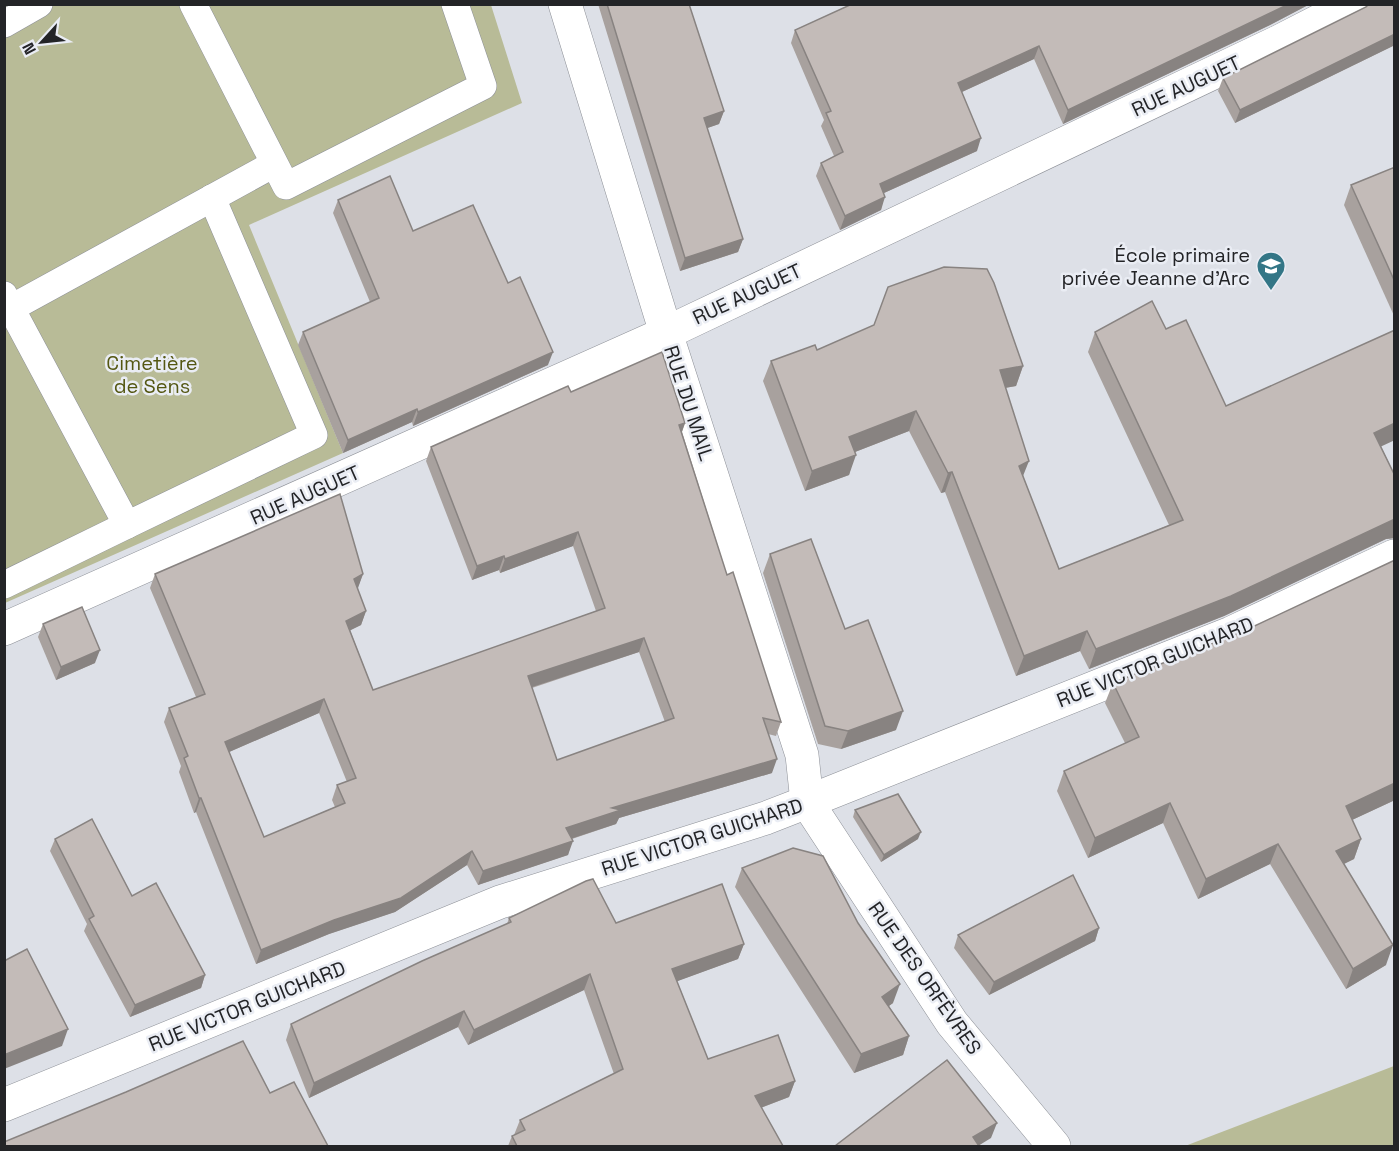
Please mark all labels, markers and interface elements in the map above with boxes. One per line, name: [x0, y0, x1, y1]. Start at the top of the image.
north arrow: [12, 12, 72, 72]
text: N: [17, 39, 41, 58]
street label: RUE AUGUET: [1127, 49, 1245, 123]
place label: École primaire privée Jeanne d'Arc: [1061, 242, 1250, 291]
school or university icon: École primaire privée Jeanne d'Arc: [1255, 250, 1287, 292]
street label: RUE AUGUET: [688, 257, 806, 331]
street label: RUE DU MAIL: [658, 342, 720, 464]
park label: Cimetière de Sens: [106, 350, 198, 399]
street label: RUE AUGUET: [246, 459, 364, 531]
street label: RUE VICTOR GUICHARD: [1053, 611, 1257, 713]
street label: RUE VICTOR GUICHARD: [598, 792, 806, 882]
street label: RUE DES ORFÈVRES: [862, 896, 988, 1060]
street label: RUE VICTOR GUICHARD: [145, 955, 349, 1057]

